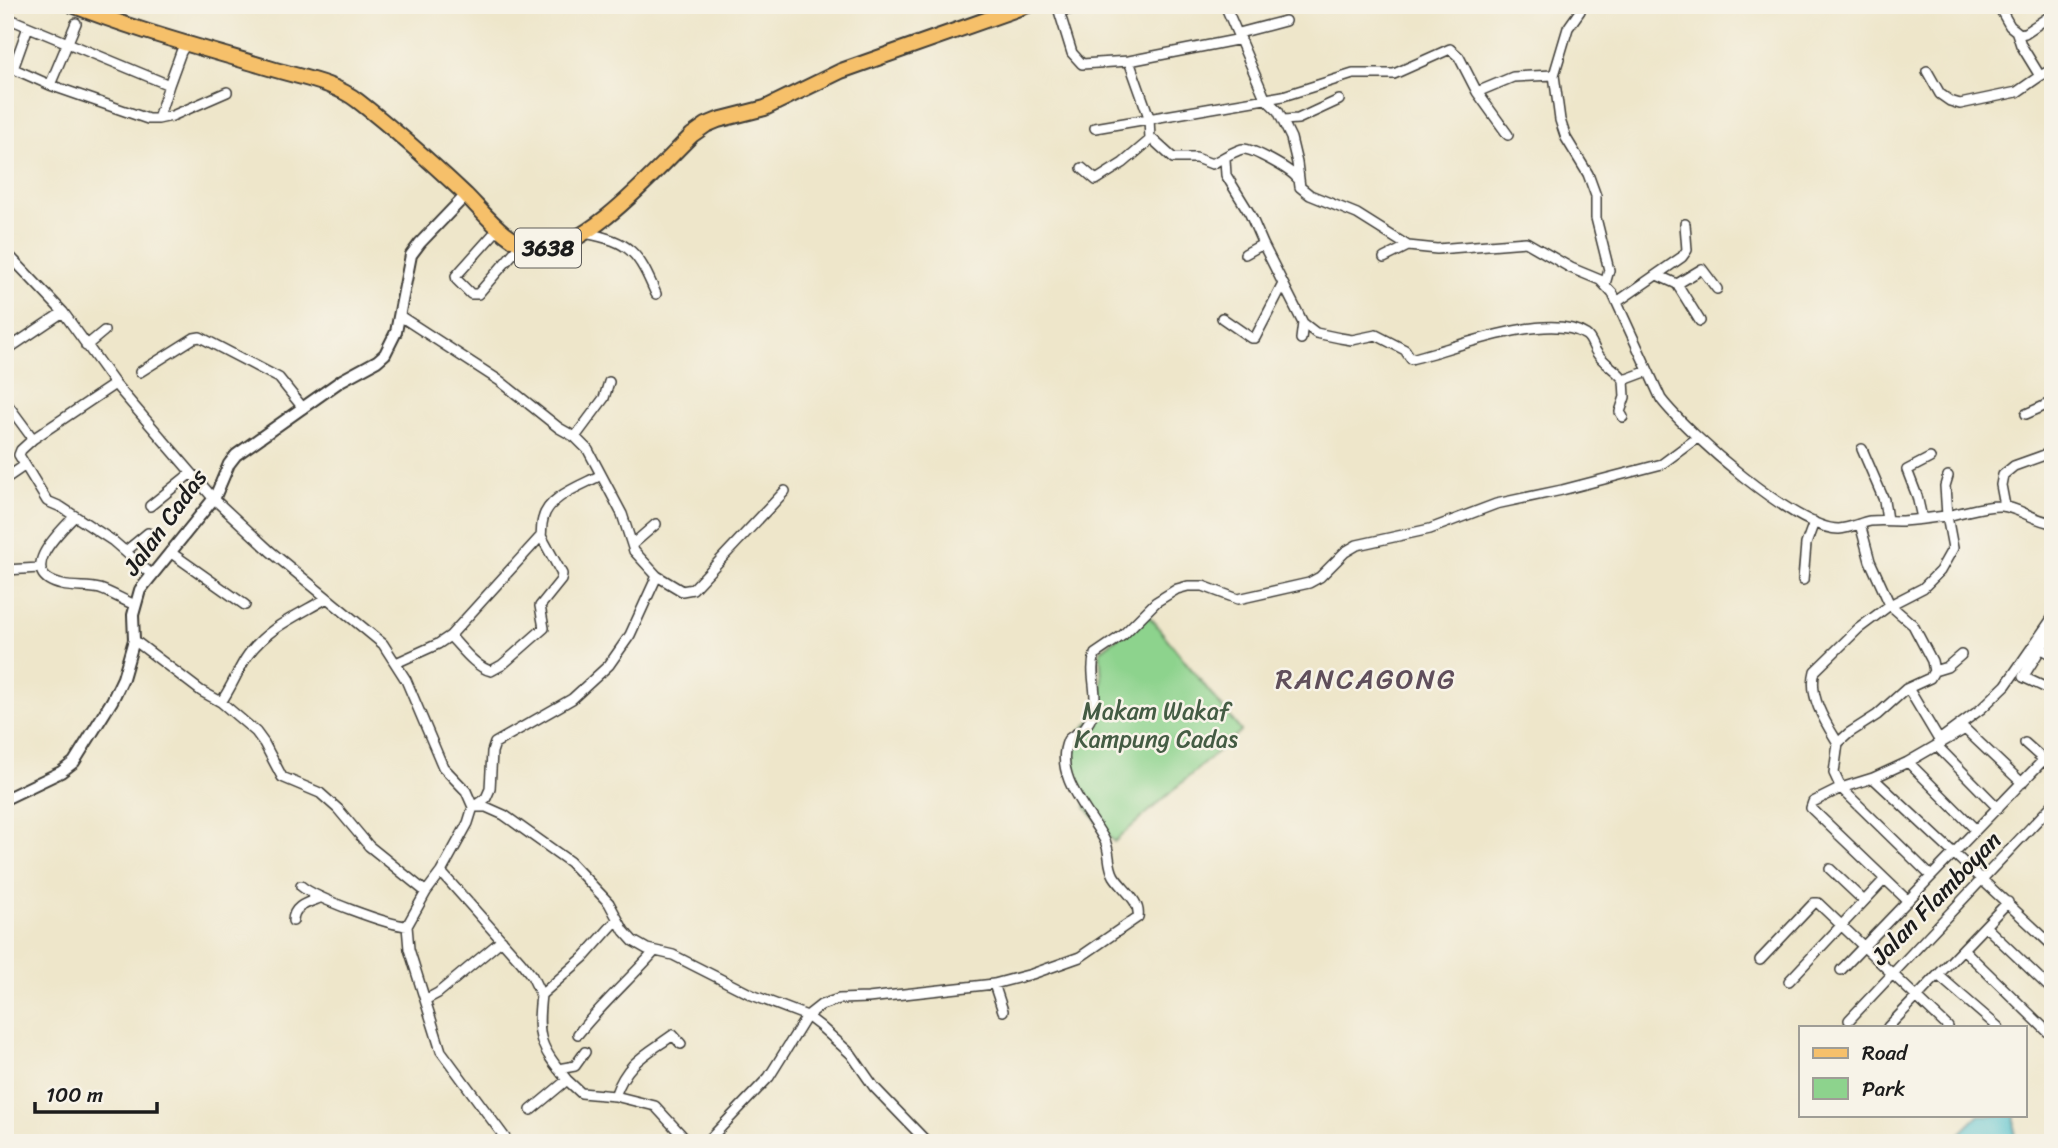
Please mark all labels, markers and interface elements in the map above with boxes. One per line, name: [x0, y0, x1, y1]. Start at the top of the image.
road number: 3638: [515, 229, 581, 268]
street label: Jalan Cadas: [111, 459, 219, 585]
district label: RANCAGONG: [1275, 654, 1457, 703]
park label: Makam Wakaf Kampung Cadas: [1074, 690, 1238, 760]
street label: Jalan Flamboyan: [1860, 821, 2012, 976]
legend: [1799, 1026, 2026, 1116]
text: Road: [1862, 1034, 1909, 1072]
text: Park: [1862, 1070, 1905, 1108]
scale bar: [35, 1071, 158, 1115]
text: 100 m: [46, 1076, 103, 1114]

